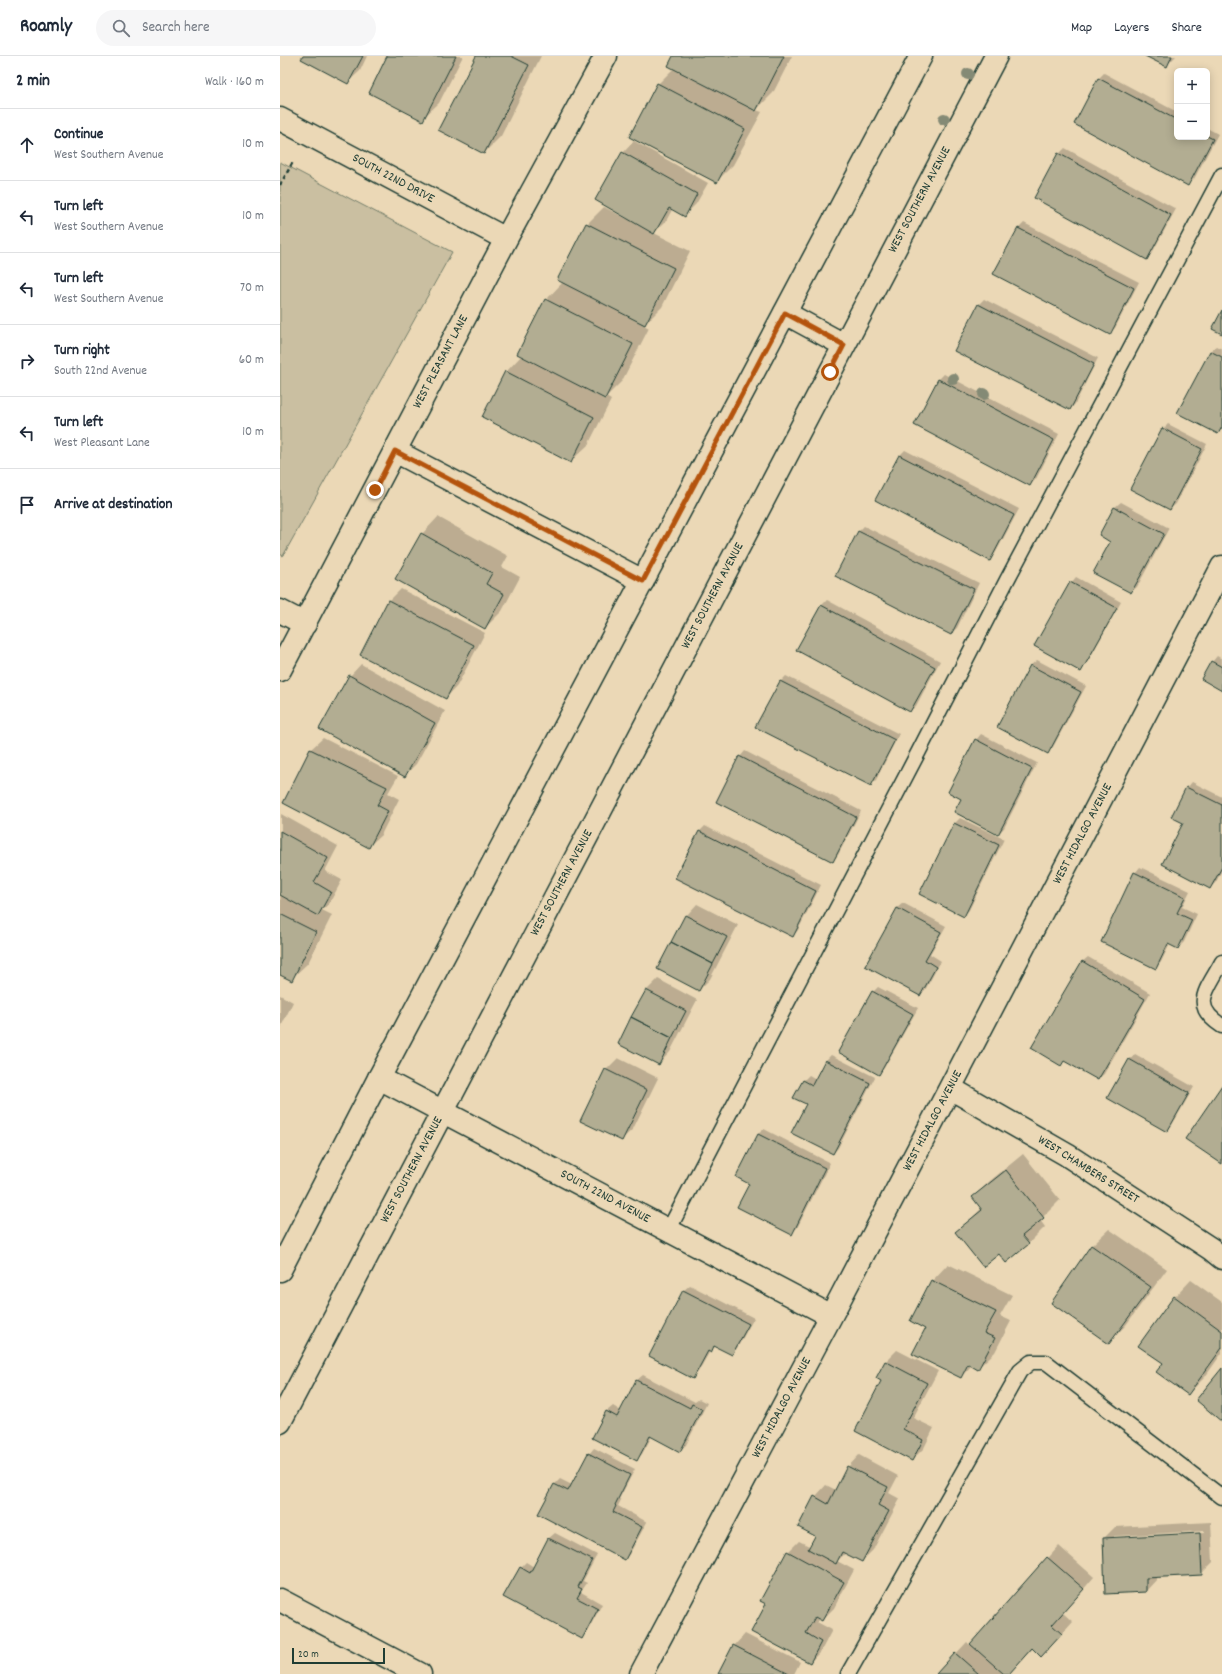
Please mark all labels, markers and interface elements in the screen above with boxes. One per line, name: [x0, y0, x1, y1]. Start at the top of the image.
search box: [96, 10, 376, 46]
text: Roamly: [20, 14, 72, 41]
icon: search: [110, 17, 132, 39]
text: Search here: [142, 17, 210, 39]
text: Map: [1071, 18, 1092, 38]
text: Layers: [1114, 18, 1149, 38]
text: Share: [1171, 18, 1202, 38]
map controls: [1174, 68, 1210, 140]
button: +: [1174, 68, 1210, 104]
text: 2 min: [16, 70, 50, 94]
text: Walk · 160 m: [205, 73, 264, 92]
button: −: [1174, 104, 1210, 140]
text: Continue: [54, 124, 103, 146]
icon: ahead: [16, 134, 38, 156]
text: 10 m: [242, 135, 264, 154]
street label: WEST SOUTHERN AVENUE: [884, 143, 956, 257]
text: West Southern Avenue: [54, 146, 163, 165]
street label: SOUTH 22ND DRIVE: [348, 149, 438, 209]
text: Turn left: [54, 196, 103, 218]
icon: left: [16, 206, 38, 228]
text: 10 m: [242, 207, 264, 226]
text: West Southern Avenue: [54, 218, 163, 237]
text: Turn left: [54, 268, 103, 290]
icon: left: [16, 278, 38, 300]
text: 70 m: [240, 279, 264, 298]
text: West Southern Avenue: [54, 290, 163, 309]
street label: WEST PLEASANT LANE: [408, 312, 474, 412]
text: Turn right: [54, 340, 110, 362]
icon: right: [16, 350, 38, 372]
text: 60 m: [239, 351, 264, 370]
text: South 22nd Avenue: [54, 362, 147, 381]
route start: [821, 363, 839, 381]
text: Turn left: [54, 412, 103, 434]
icon: left: [16, 422, 38, 444]
text: 10 m: [242, 423, 264, 442]
text: West Pleasant Lane: [54, 434, 150, 453]
route end: [366, 481, 384, 499]
icon: arrive: [16, 494, 38, 516]
text: Arrive at destination: [54, 494, 172, 516]
street label: WEST SOUTHERN AVENUE: [677, 539, 749, 653]
street label: WEST HIDALGO AVENUE: [1048, 780, 1118, 888]
street label: WEST SOUTHERN AVENUE: [526, 826, 598, 940]
street label: WEST HIDALGO AVENUE: [898, 1067, 968, 1175]
street label: WEST SOUTHERN AVENUE: [376, 1113, 448, 1227]
street label: WEST CHAMBERS STREET: [1034, 1131, 1142, 1209]
street label: SOUTH 22ND AVENUE: [557, 1165, 654, 1229]
street label: WEST HIDALGO AVENUE: [747, 1354, 817, 1462]
scale bar: [292, 1646, 385, 1665]
text: 20 m: [298, 1647, 319, 1663]

